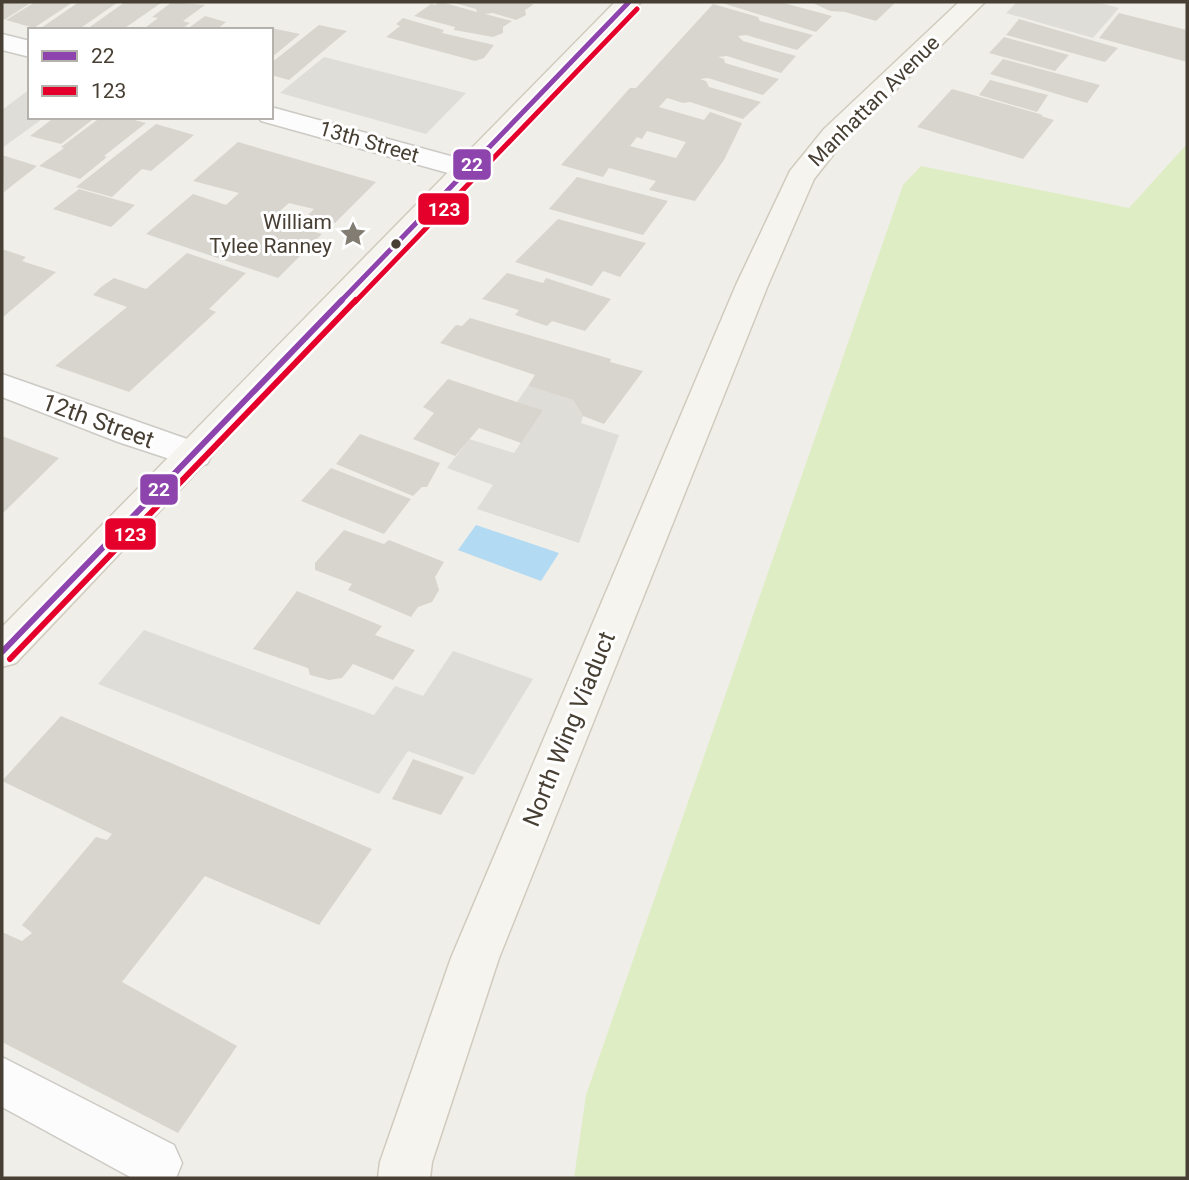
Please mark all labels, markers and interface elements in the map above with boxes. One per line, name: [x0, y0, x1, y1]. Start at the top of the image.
legend: [28, 28, 273, 119]
street label: Manhattan Avenue: [804, 31, 944, 171]
text: 22: [91, 44, 115, 68]
text: 123: [91, 79, 126, 103]
street label: 13th Street: [316, 116, 422, 168]
line badge: 22: [452, 148, 492, 181]
text: 22: [461, 153, 483, 176]
line badge: 123: [417, 192, 470, 226]
text: 123: [428, 198, 460, 221]
place label: William Tylee Ranney: [209, 210, 332, 258]
place icon: William Tylee Ranney: [338, 219, 368, 249]
unlabelled marker: [389, 237, 403, 251]
street label: 12th Street: [38, 388, 158, 454]
line badge: 22: [139, 473, 179, 506]
text: 22: [148, 478, 170, 501]
line badge: 123: [104, 517, 157, 551]
text: 123: [114, 523, 146, 546]
street label: North Wing Viaduct: [517, 627, 621, 831]

